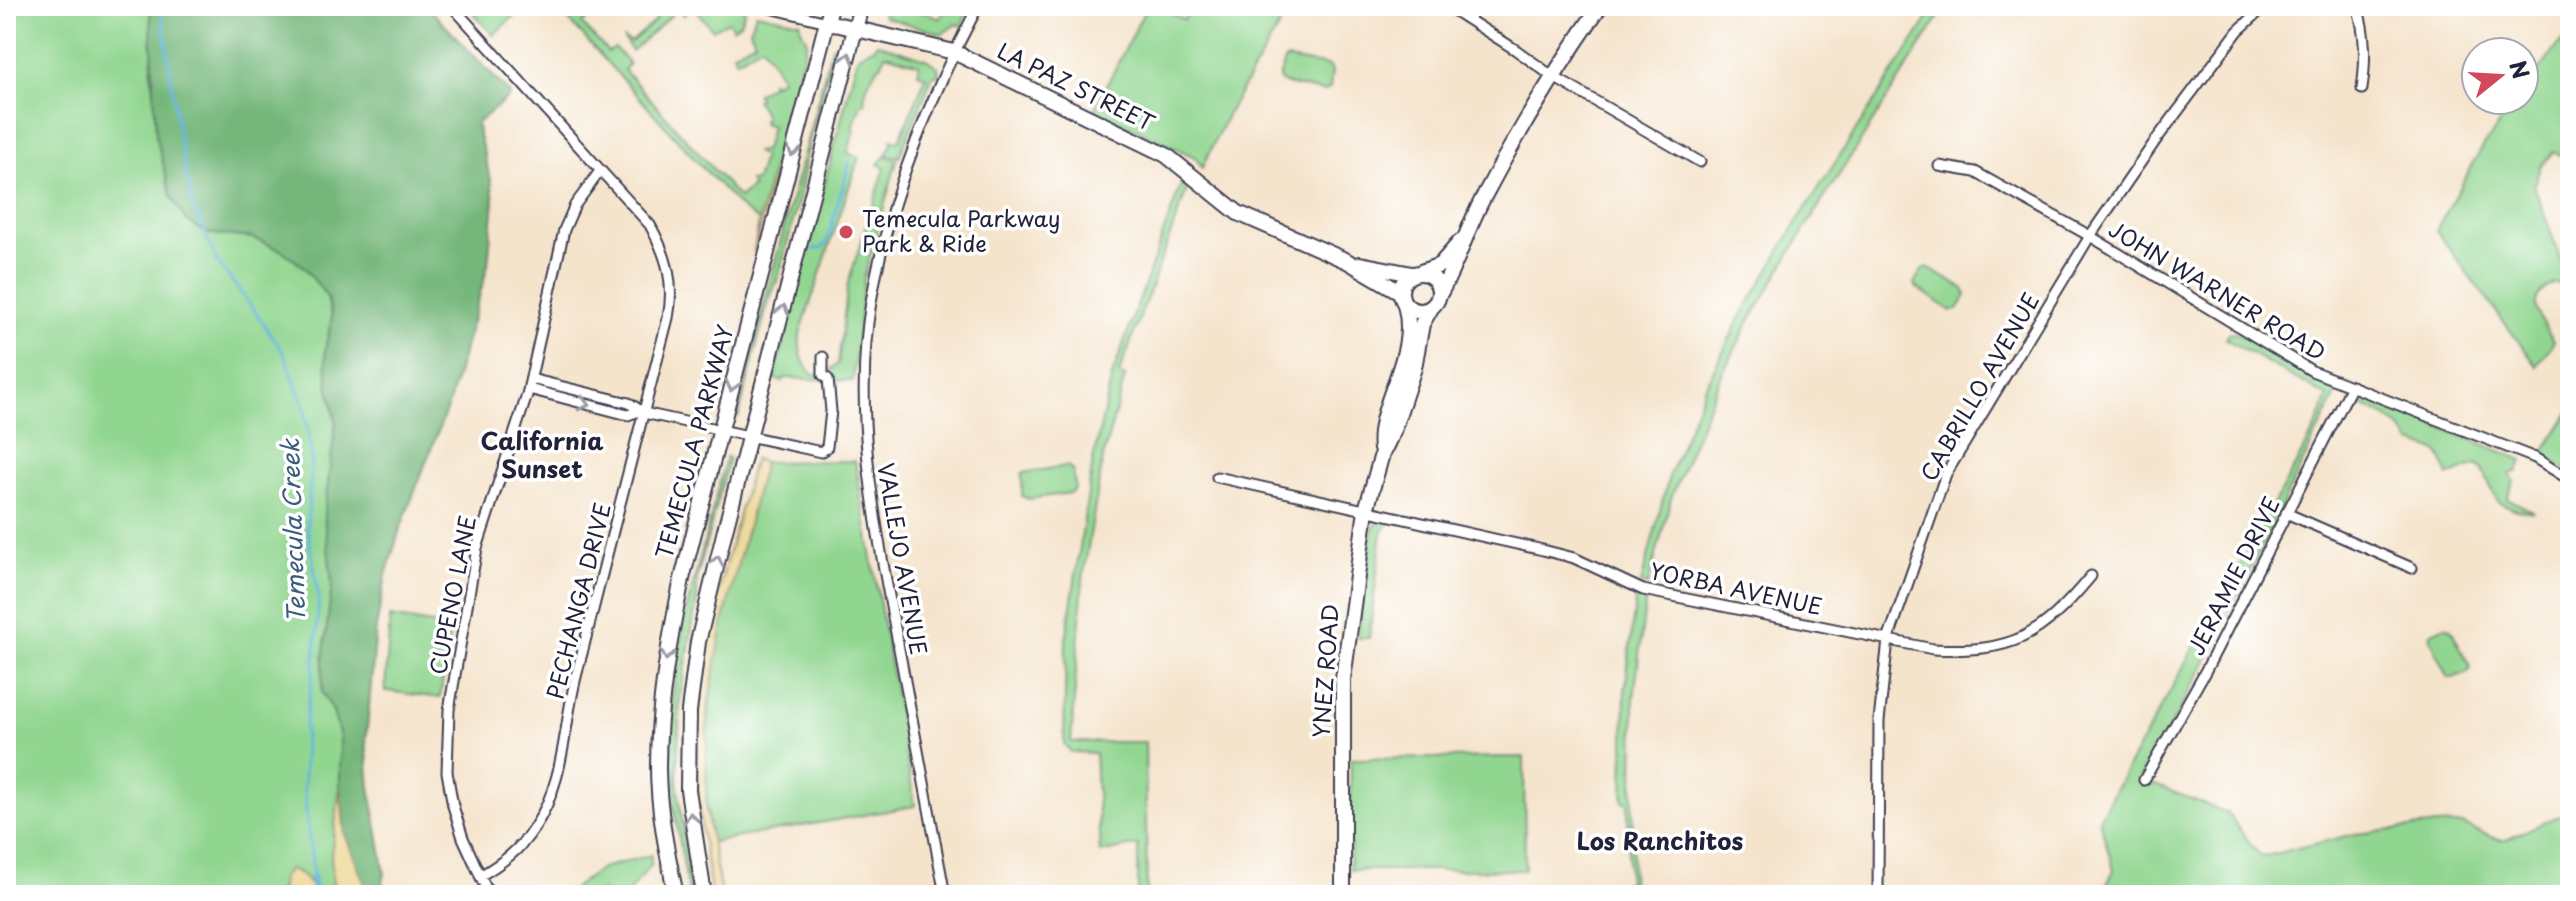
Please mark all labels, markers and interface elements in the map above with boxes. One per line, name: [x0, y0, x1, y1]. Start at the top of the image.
street label: LA PAZ STREET: [992, 33, 1161, 138]
north arrow: [2460, 36, 2540, 116]
one-way arrow: [838, 51, 855, 65]
text: N: [2502, 56, 2539, 83]
one-way arrow: [786, 144, 803, 158]
place label: Temecula Parkway Park & Ride: [862, 201, 1060, 259]
street label: JOHN WARNER ROAD: [2103, 212, 2332, 368]
marker: Temecula Parkway Park & Ride: [837, 223, 855, 241]
street label: CABRILLO AVENUE: [1911, 286, 2046, 487]
one-way arrow: [773, 303, 790, 317]
street label: TEMECULA PARKWAY: [646, 321, 741, 562]
one-way arrow: [725, 378, 742, 392]
one-way arrow: [577, 394, 590, 411]
district label: California Sunset: [480, 422, 604, 486]
water label: Temecula Creek: [271, 437, 313, 624]
street label: VALLEJO AVENUE: [870, 460, 937, 657]
street label: JERAMIE DRIVE: [2178, 490, 2287, 660]
street label: PECHANGA DRIVE: [537, 499, 618, 702]
street label: CUPENO LANE: [420, 512, 483, 677]
street label: YORBA AVENUE: [1647, 553, 1825, 622]
one-way arrow: [708, 555, 725, 569]
street label: YNEZ ROAD: [1303, 603, 1346, 739]
one-way arrow: [659, 648, 676, 662]
one-way arrow: [683, 811, 700, 824]
district label: Los Ranchitos: [1577, 822, 1743, 858]

